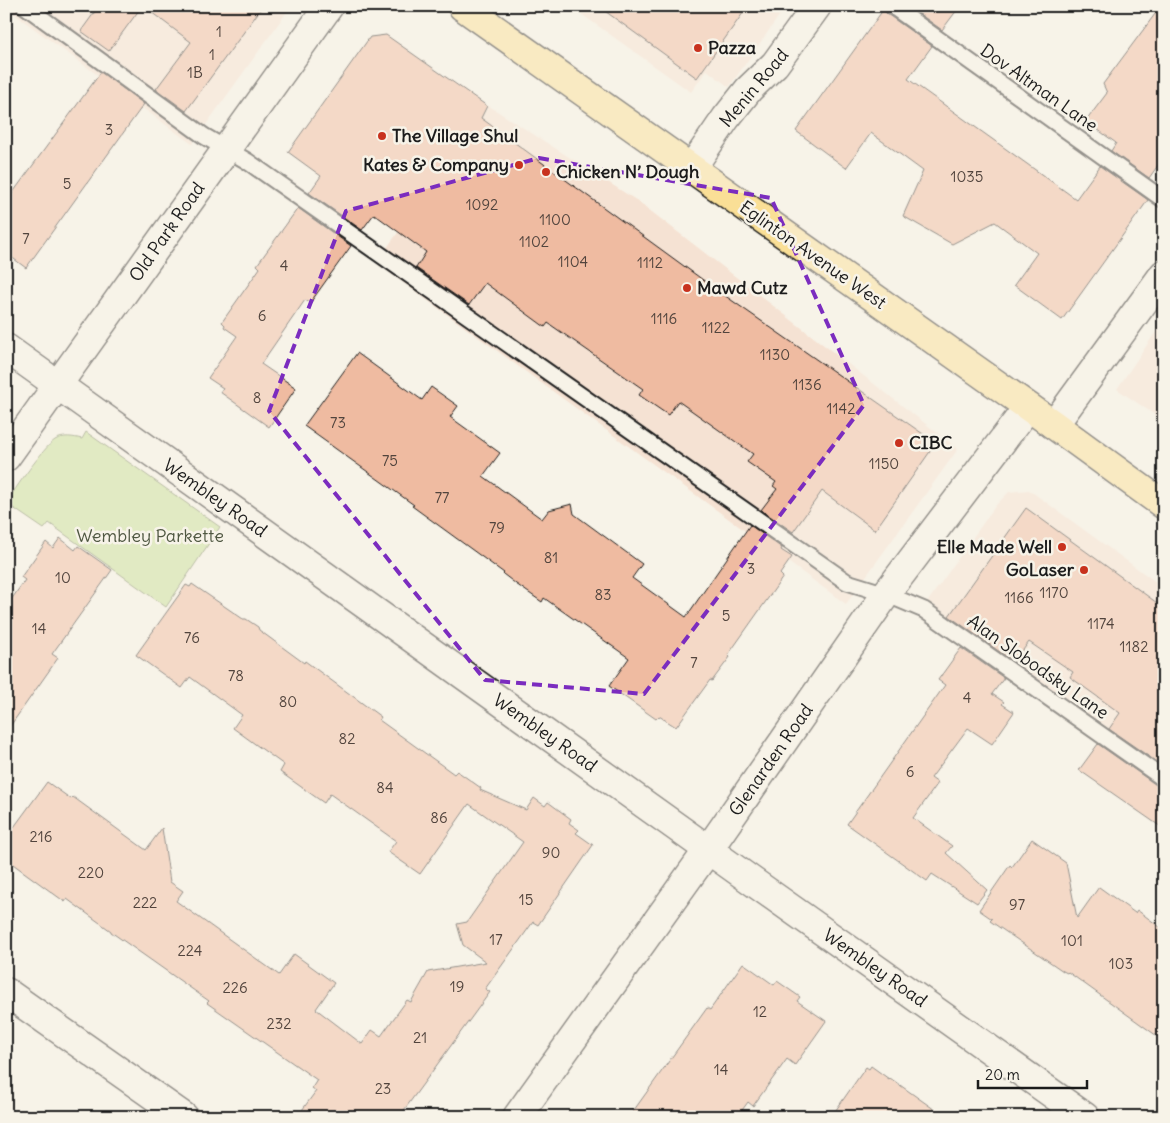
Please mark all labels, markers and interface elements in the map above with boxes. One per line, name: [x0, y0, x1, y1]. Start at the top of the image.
house number: 1: [216, 22, 222, 41]
place label: Pazza: [708, 36, 756, 59]
street label: Dov Altman Lane: [976, 38, 1103, 137]
marker: Pazza: [692, 42, 704, 54]
street label: Menin Road: [714, 43, 793, 132]
house number: 1: [209, 45, 215, 64]
house number: 1B: [187, 63, 203, 82]
house number: 3: [105, 120, 113, 139]
place label: The Village Shul: [392, 124, 518, 147]
marker: The Village Shul: [376, 130, 388, 142]
place label: Kates & Company: [363, 153, 509, 176]
marker: Kates & Company: [513, 159, 525, 171]
place label: Chicken N’ Dough: [556, 160, 700, 183]
marker: Chicken N’ Dough: [540, 166, 552, 178]
house number: 1035: [951, 167, 983, 186]
house number: 5: [63, 174, 71, 193]
street label: Old Park Road: [124, 177, 210, 286]
house number: 1092: [466, 195, 498, 214]
street label: Eglinton Avenue West: [735, 195, 891, 314]
house number: 1100: [539, 210, 571, 229]
house number: 7: [22, 229, 30, 248]
house number: 1102: [519, 232, 549, 251]
house number: 1104: [558, 252, 589, 271]
house number: 1112: [637, 253, 663, 272]
house number: 4: [280, 256, 289, 275]
place label: Mawd Cutz: [697, 276, 788, 299]
marker: Mawd Cutz: [681, 282, 693, 294]
house number: 6: [258, 306, 266, 325]
house number: 1116: [651, 309, 677, 328]
house number: 1122: [702, 318, 730, 337]
house number: 1130: [760, 345, 790, 364]
house number: 1136: [792, 375, 822, 394]
house number: 8: [253, 388, 261, 407]
house number: 1142: [827, 399, 855, 418]
house number: 73: [330, 413, 346, 432]
place label: CIBC: [909, 431, 952, 454]
marker: CIBC: [893, 437, 905, 449]
house number: 75: [382, 451, 398, 470]
street label: Wembley Road: [159, 453, 272, 542]
house number: 1150: [869, 454, 899, 473]
house number: 77: [435, 488, 449, 507]
house number: 79: [489, 518, 505, 537]
park label: Wembley Parkette: [76, 524, 224, 547]
place label: Elle Made Well: [937, 535, 1052, 558]
marker: Elle Made Well: [1056, 541, 1068, 553]
house number: 81: [544, 548, 558, 567]
place label: GoLaser: [1006, 558, 1075, 581]
house number: 3: [747, 559, 755, 578]
marker: GoLaser: [1078, 564, 1090, 576]
house number: 10: [55, 568, 71, 587]
house number: 1170: [1039, 583, 1069, 602]
house number: 83: [594, 585, 612, 604]
house number: 1166: [1004, 588, 1034, 607]
house number: 5: [722, 606, 730, 625]
street label: Alan Slobodsky Lane: [963, 609, 1113, 724]
house number: 1174: [1087, 614, 1115, 633]
house number: 14: [32, 619, 47, 638]
house number: 76: [184, 628, 200, 647]
house number: 1182: [1120, 637, 1148, 656]
house number: 7: [690, 653, 698, 672]
house number: 78: [228, 666, 244, 685]
street label: Wembley Road: [489, 688, 602, 777]
house number: 4: [963, 688, 972, 707]
house number: 80: [279, 692, 297, 711]
street label: Glenarden Road: [723, 699, 818, 820]
house number: 82: [339, 729, 355, 748]
house number: 6: [906, 762, 914, 781]
house number: 84: [376, 778, 394, 797]
house number: 86: [430, 808, 448, 827]
house number: 216: [30, 827, 52, 846]
house number: 90: [542, 843, 560, 862]
house number: 220: [78, 863, 104, 882]
house number: 15: [519, 890, 533, 909]
house number: 222: [133, 893, 157, 912]
house number: 97: [1009, 895, 1025, 914]
street label: Wembley Road: [819, 923, 932, 1012]
house number: 17: [489, 930, 503, 949]
house number: 101: [1061, 931, 1083, 950]
house number: 224: [178, 941, 203, 960]
house number: 103: [1109, 954, 1133, 973]
house number: 19: [450, 977, 464, 996]
house number: 226: [222, 978, 248, 997]
house number: 12: [753, 1002, 767, 1021]
house number: 232: [267, 1014, 291, 1033]
house number: 21: [413, 1028, 427, 1047]
scale bar: [978, 1058, 1086, 1090]
house number: 14: [714, 1060, 729, 1079]
text: 20 m: [985, 1065, 1020, 1084]
house number: 23: [375, 1079, 391, 1098]

